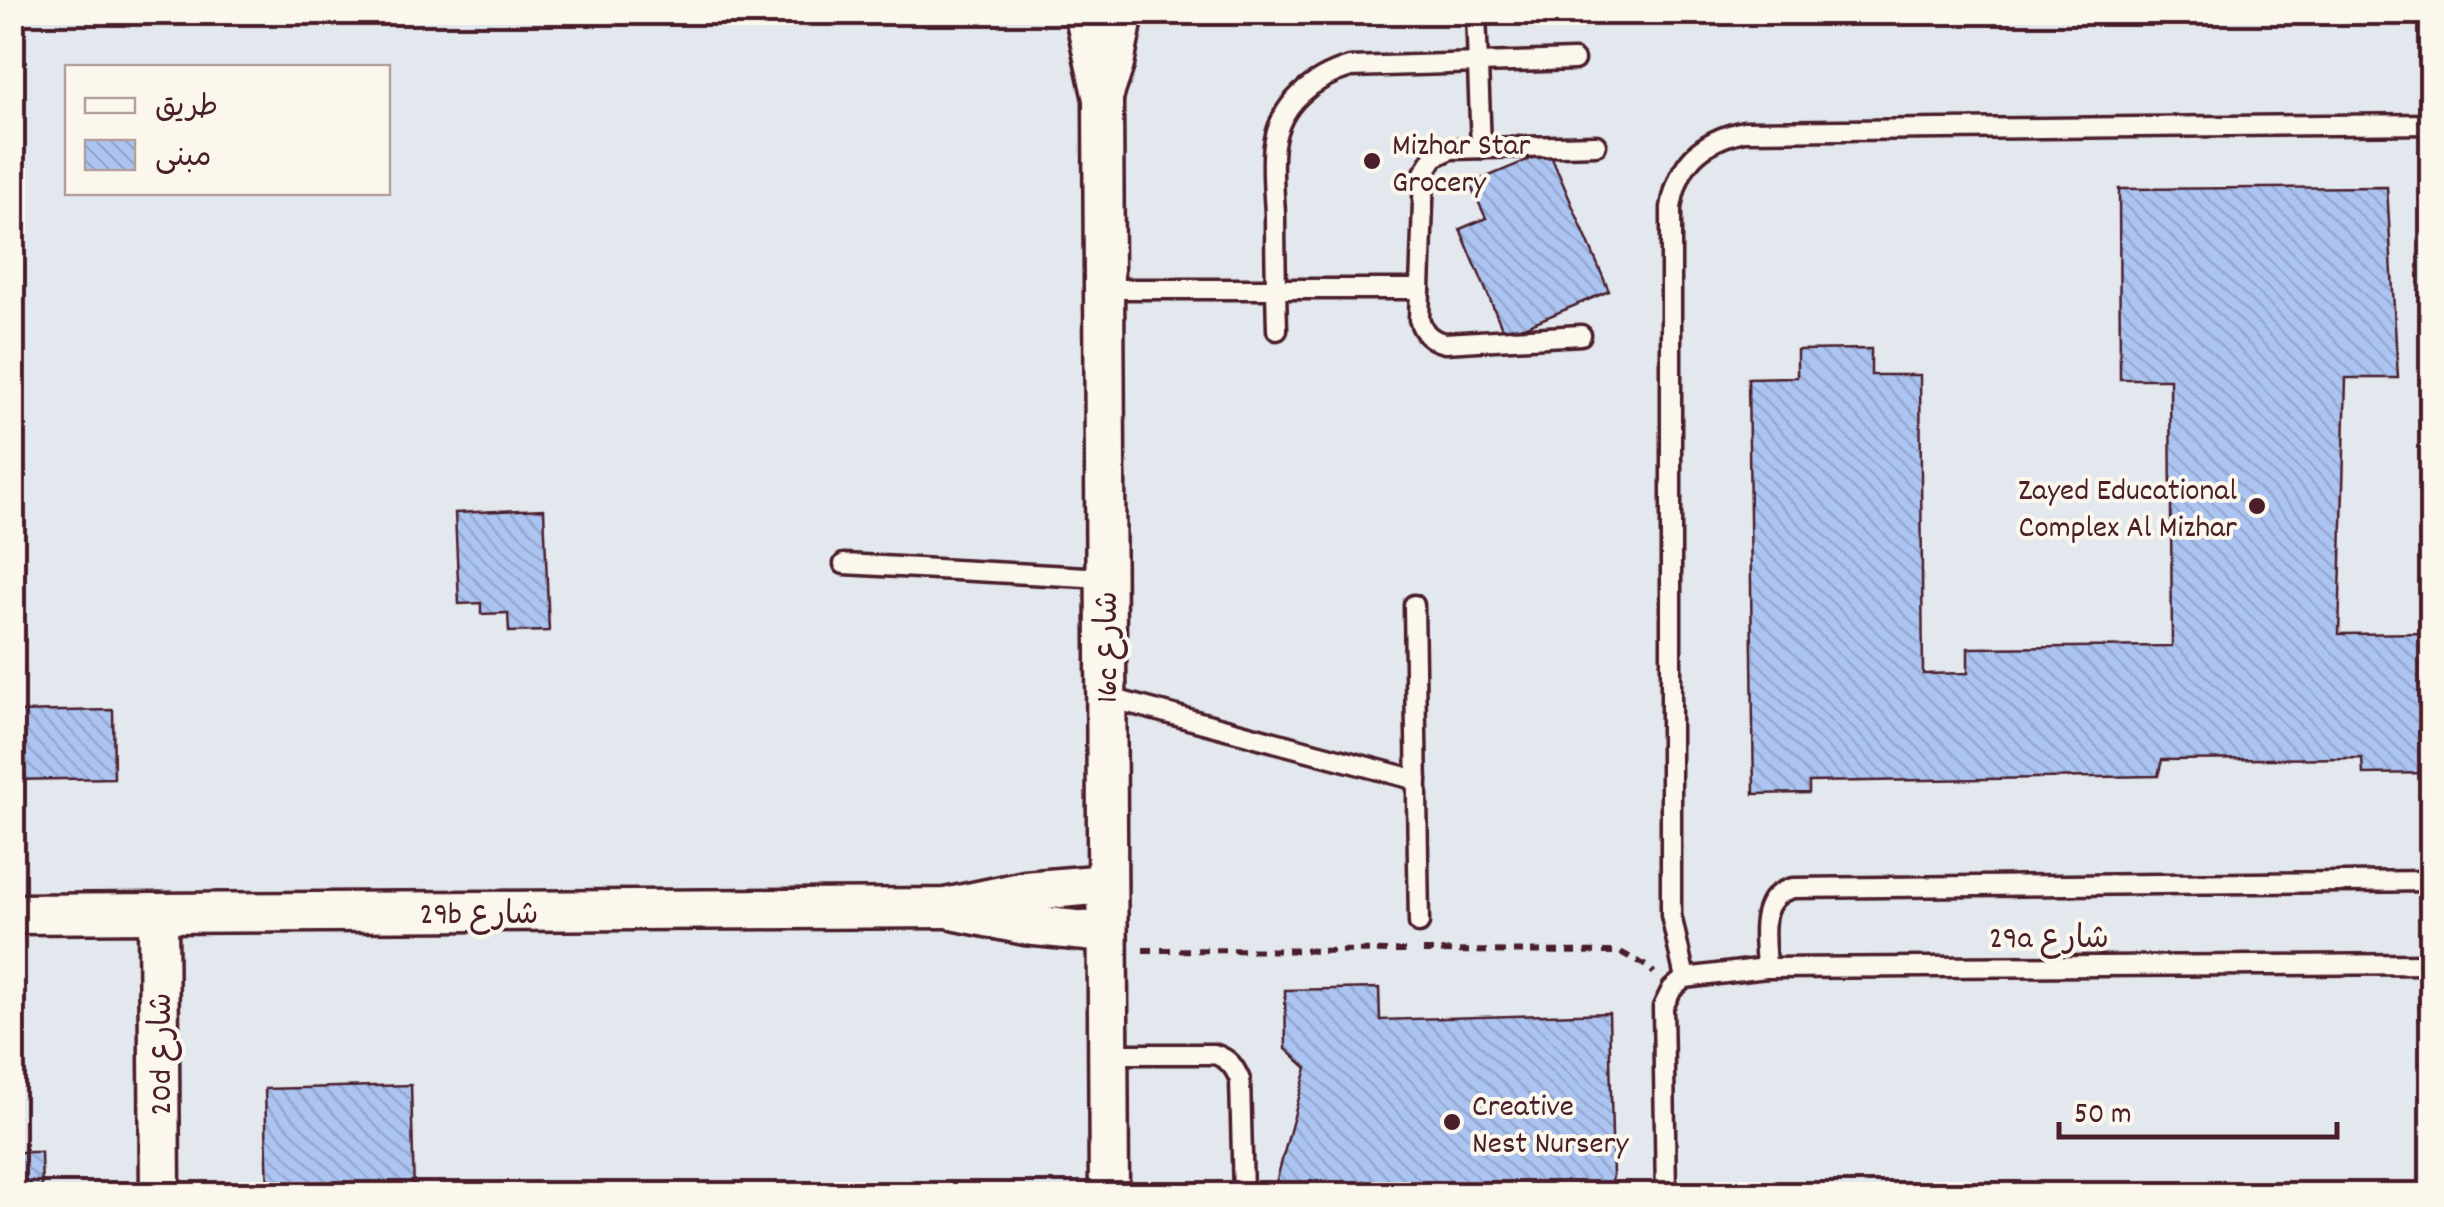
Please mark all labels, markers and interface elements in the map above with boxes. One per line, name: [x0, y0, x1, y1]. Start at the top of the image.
legend: [65, 65, 390, 195]
text: طريق: [155, 88, 218, 131]
place label: Mizhar Star Grocery: [1392, 125, 1531, 208]
text: مبنى: [155, 138, 211, 181]
marker: Mizhar Star Grocery: [1361, 150, 1383, 172]
place label: Zayed Educational Complex Al Mizhar: [2018, 470, 2237, 553]
marker: Zayed Educational Complex Al Mizhar: [2246, 495, 2268, 517]
street label: 16c شارع: [1087, 591, 1133, 703]
street label: 29b شارع: [419, 894, 539, 940]
street label: 29a شارع: [1989, 918, 2109, 964]
street label: 20d شارع: [141, 992, 187, 1116]
scale bar: [2059, 1077, 2336, 1139]
place label: Creative Nest Nursery: [1472, 1086, 1629, 1169]
text: 50 m: [2074, 1095, 2132, 1138]
marker: Creative Nest Nursery: [1441, 1111, 1463, 1133]

